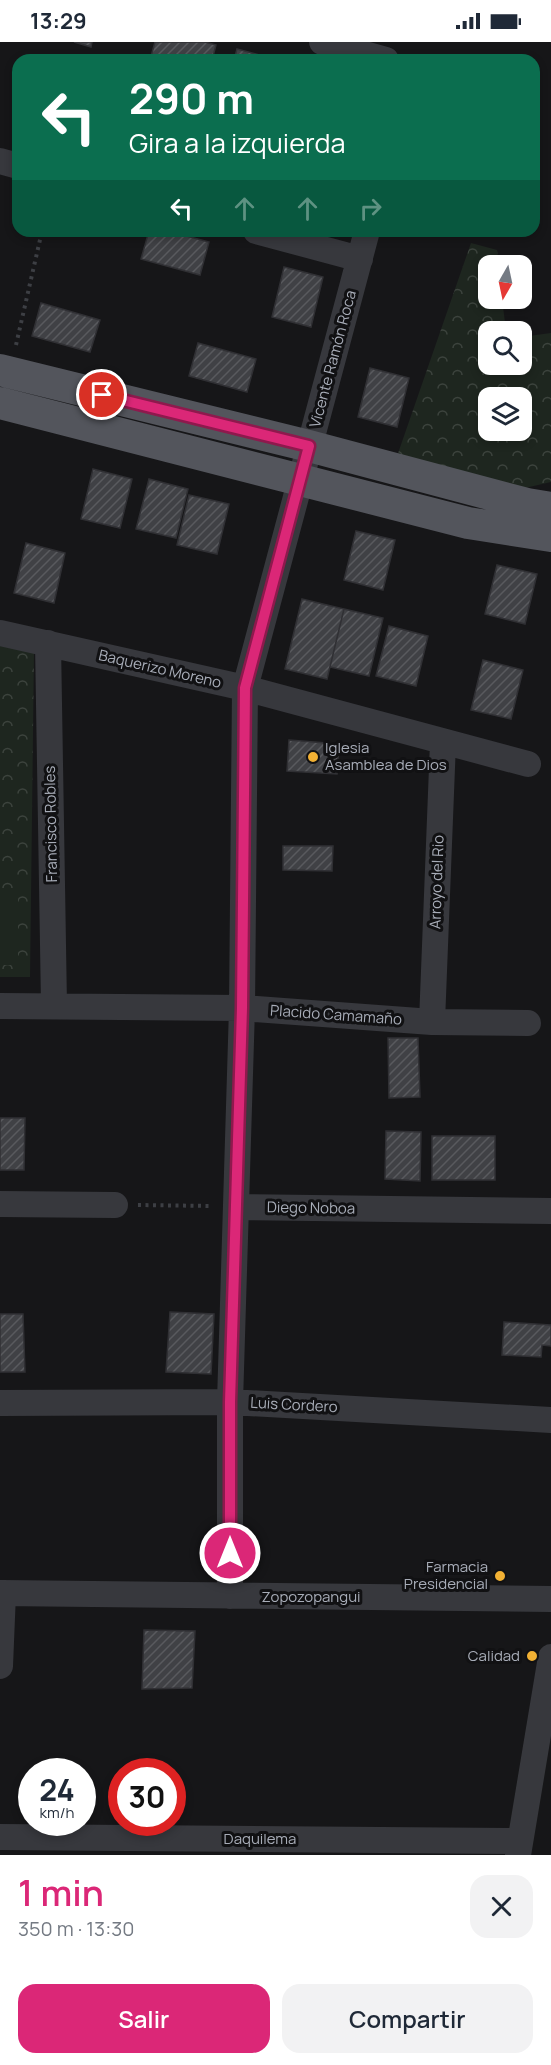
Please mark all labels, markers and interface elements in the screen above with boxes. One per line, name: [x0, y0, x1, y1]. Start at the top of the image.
text: 13:29: [30, 6, 87, 36]
text: 290 m: [129, 69, 254, 127]
icon: left: [30, 78, 108, 156]
text: Gira a la izquierda: [129, 124, 345, 161]
icon: left: [165, 192, 198, 225]
icon: ahead: [228, 192, 261, 225]
icon: ahead: [291, 192, 324, 225]
icon: right: [354, 192, 387, 225]
north arrow: [478, 255, 532, 309]
map controls: [478, 255, 532, 441]
street label: Vicente Ramón Roca: [304, 288, 361, 430]
button: search: [478, 321, 532, 375]
pin: [76, 369, 127, 420]
icon: arrive: [85, 378, 118, 411]
button: layers: [478, 387, 532, 441]
street label: Baquerizo Moreno: [97, 644, 224, 693]
place label: Iglesia Asamblea de Dios: [325, 737, 447, 775]
marker: Iglesia Asamblea de Dios: [306, 750, 320, 764]
street label: Francisco Robles: [39, 765, 62, 882]
street label: Arroyo del Rio: [424, 834, 449, 929]
street label: Placido Camamaño: [269, 999, 403, 1030]
street label: Diego Noboa: [267, 1196, 355, 1219]
street label: Luis Cordero: [250, 1392, 338, 1417]
position arrow: [198, 1521, 262, 1585]
place label: Farmacia Presidencial: [404, 1556, 488, 1594]
marker: Farmacia Presidencial: [493, 1569, 507, 1583]
street label: Zopozopangui: [261, 1586, 361, 1607]
place label: Calidad: [468, 1645, 520, 1666]
marker: Calidad: [525, 1649, 539, 1663]
speed limit sign: 30: [108, 1758, 186, 1836]
text: 24: [39, 1769, 75, 1810]
text: km/h: [40, 1802, 74, 1823]
street label: Daquilema: [224, 1828, 296, 1849]
text: 1 min: [18, 1868, 104, 1917]
button: close: [470, 1875, 533, 1938]
text: 350 m · 13:30: [18, 1915, 134, 1942]
button: Salir: [18, 1984, 270, 2053]
button: Compartir: [282, 1984, 533, 2053]

